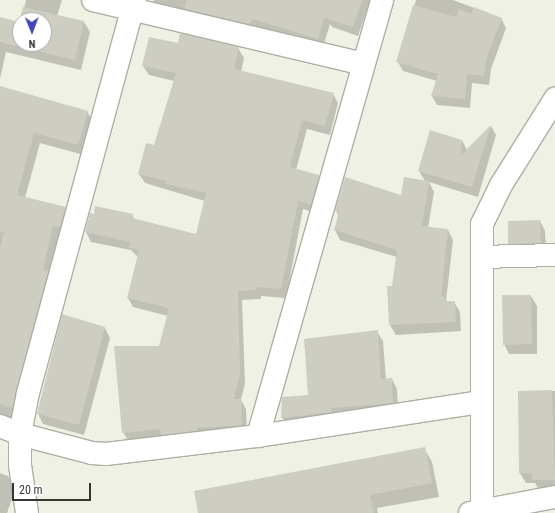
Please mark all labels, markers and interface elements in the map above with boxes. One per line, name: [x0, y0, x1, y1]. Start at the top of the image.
north arrow: [12, 12, 52, 52]
text: N: [29, 37, 36, 50]
scale bar: [14, 475, 93, 501]
text: 20 m: [19, 483, 43, 497]

